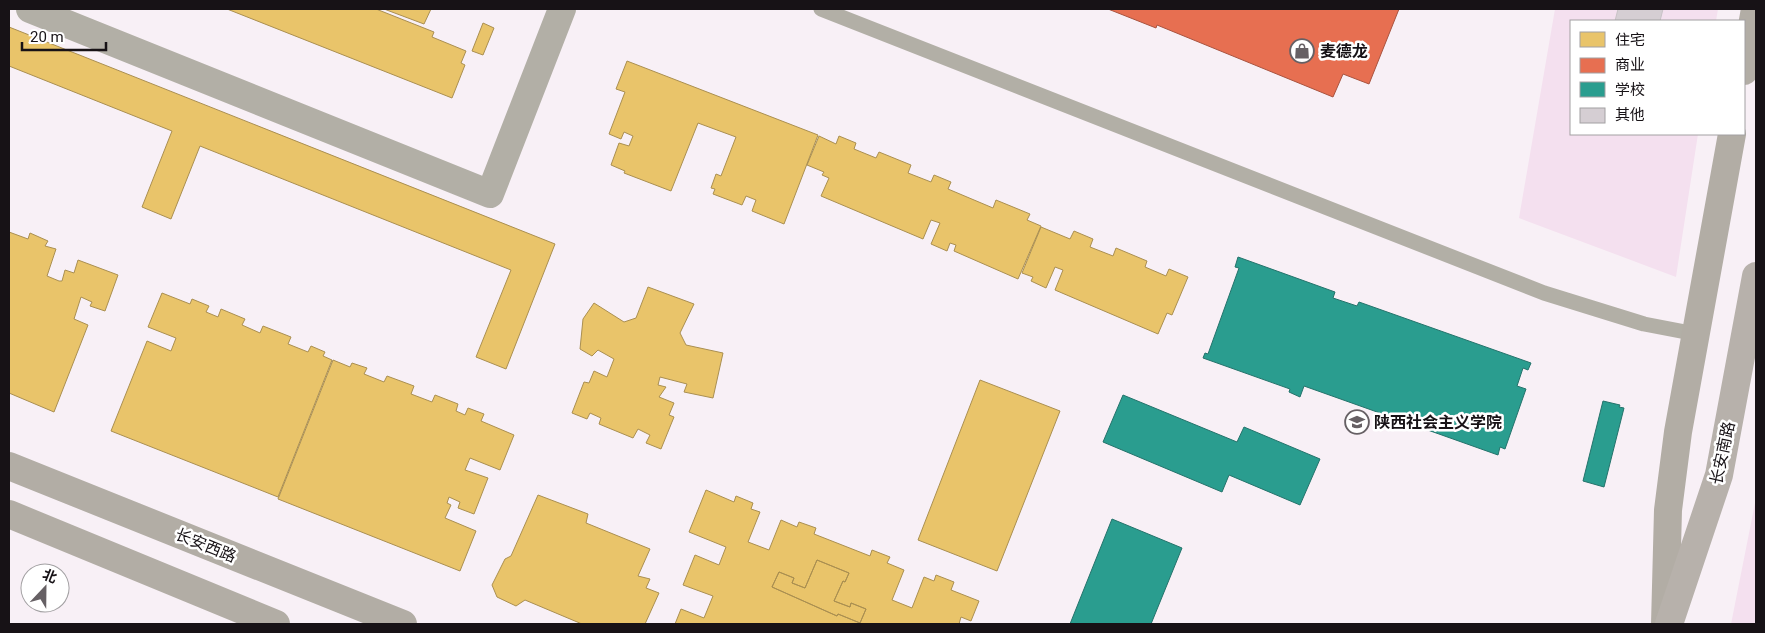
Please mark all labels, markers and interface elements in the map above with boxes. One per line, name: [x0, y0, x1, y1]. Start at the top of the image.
scale bar: [22, 20, 106, 52]
legend: [1570, 20, 1745, 135]
text: 20 m: [30, 28, 64, 46]
text: 住宅: [1615, 31, 1645, 49]
shop icon: 麦德龙: [1289, 38, 1315, 64]
place label: 麦德龙: [1320, 42, 1368, 61]
text: 商业: [1615, 56, 1645, 74]
text: 学校: [1615, 81, 1645, 99]
text: 其他: [1615, 106, 1645, 124]
school or university icon: 陕西社会主义学院: [1344, 409, 1370, 435]
place label: 陕西社会主义学院: [1374, 413, 1502, 432]
street label: 长安南路: [1707, 420, 1738, 486]
street label: 长安西路: [173, 525, 239, 566]
north arrow: [20, 563, 70, 613]
text: 北: [40, 566, 59, 586]

